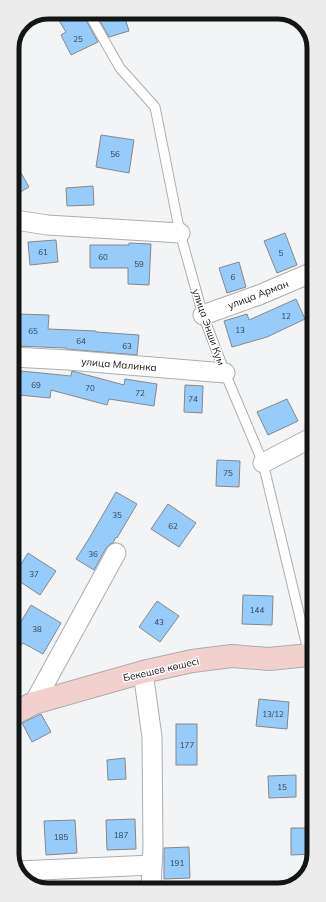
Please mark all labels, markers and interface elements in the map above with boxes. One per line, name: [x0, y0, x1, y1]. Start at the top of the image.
house number: 25: [73, 34, 83, 44]
house number: 56: [110, 149, 120, 159]
house number: 61: [38, 247, 48, 257]
house number: 5: [279, 248, 284, 258]
house number: 60: [98, 252, 108, 262]
house number: 59: [134, 259, 144, 269]
house number: 6: [231, 272, 236, 282]
street label: улица Арман: [226, 277, 290, 312]
street label: улица Энши Кум: [189, 287, 228, 367]
house number: 12: [281, 311, 291, 321]
house number: 13: [235, 325, 245, 335]
house number: 65: [28, 326, 38, 336]
house number: 64: [76, 336, 86, 346]
house number: 63: [122, 341, 132, 351]
street label: улица Малинка: [81, 355, 157, 374]
house number: 69: [31, 380, 41, 390]
house number: 70: [85, 383, 95, 393]
house number: 72: [135, 388, 145, 398]
house number: 74: [188, 394, 198, 404]
house number: 75: [223, 468, 233, 478]
house number: 35: [112, 510, 122, 520]
house number: 62: [168, 521, 178, 531]
house number: 36: [88, 549, 98, 559]
house number: 37: [29, 569, 39, 579]
house number: 144: [250, 605, 264, 615]
house number: 43: [154, 617, 164, 627]
house number: 38: [32, 624, 42, 634]
street label: Бекешев көшесі: [122, 654, 200, 685]
house number: 13/12: [262, 709, 284, 719]
house number: 177: [180, 740, 194, 750]
house number: 15: [277, 782, 287, 792]
house number: 187: [114, 830, 128, 840]
house number: 185: [54, 832, 68, 842]
house number: 191: [170, 858, 184, 868]

